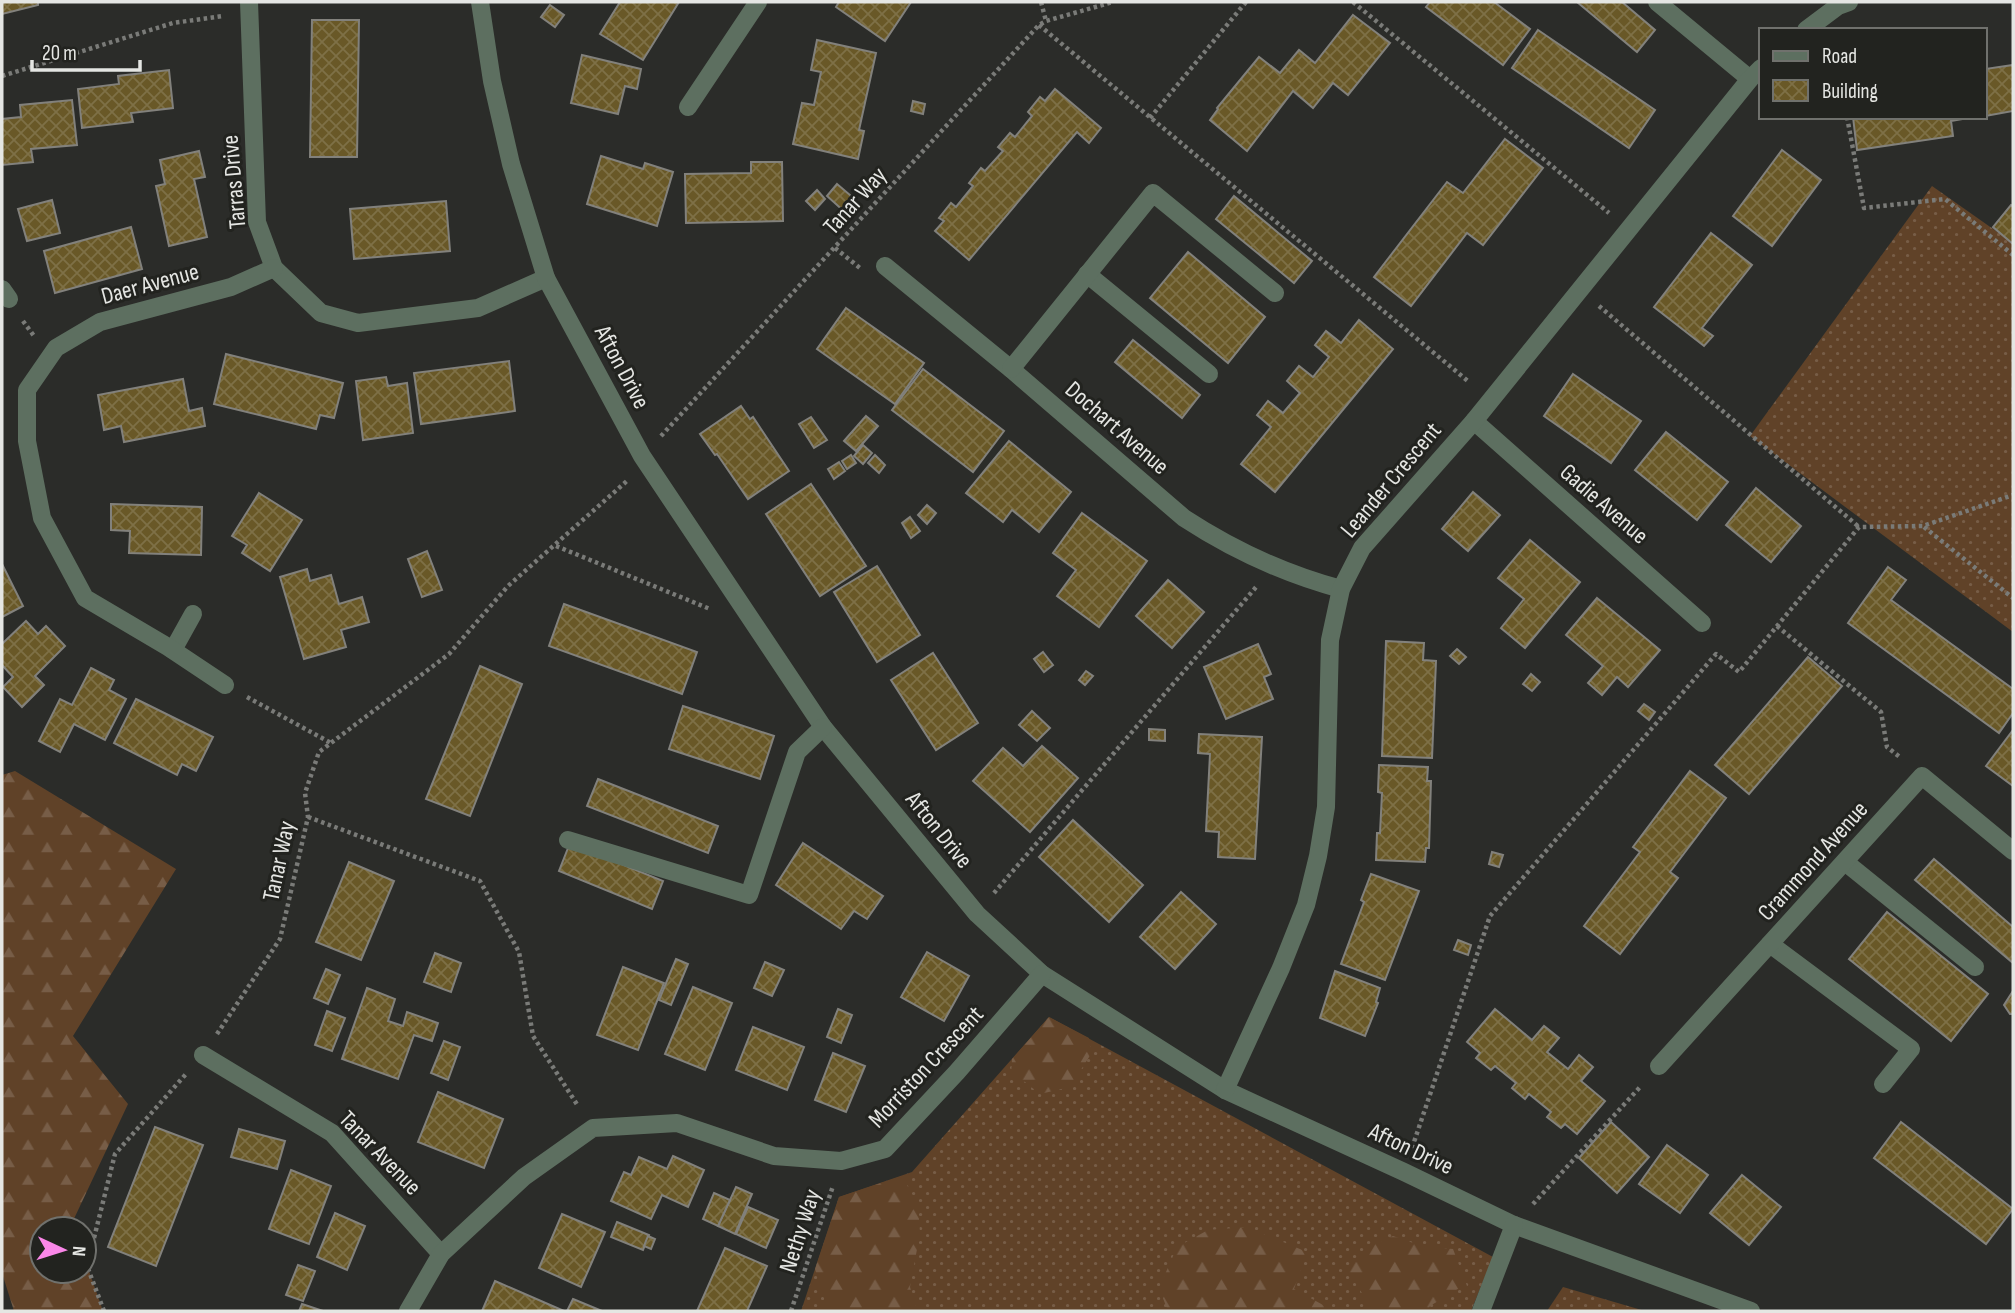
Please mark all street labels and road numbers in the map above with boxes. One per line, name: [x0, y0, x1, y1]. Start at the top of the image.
street label: Tarras Drive: [215, 134, 253, 230]
street label: Tanar Way: [817, 161, 893, 241]
street label: Daer Avenue: [98, 257, 202, 311]
street label: Afton Drive: [588, 319, 656, 414]
street label: Dochart Avenue: [1059, 375, 1175, 481]
street label: Leander Crescent: [1334, 417, 1448, 543]
street label: Gadie Avenue: [1554, 458, 1654, 550]
street label: Afton Drive: [899, 785, 979, 874]
street label: Crammond Avenue: [1752, 795, 1874, 927]
street label: Tanar Way: [256, 818, 302, 904]
street label: Morriston Crescent: [862, 1000, 990, 1134]
street label: Tanar Avenue: [333, 1105, 427, 1201]
street label: Afton Drive: [1363, 1116, 1458, 1181]
street label: Nethy Way: [773, 1186, 827, 1276]

